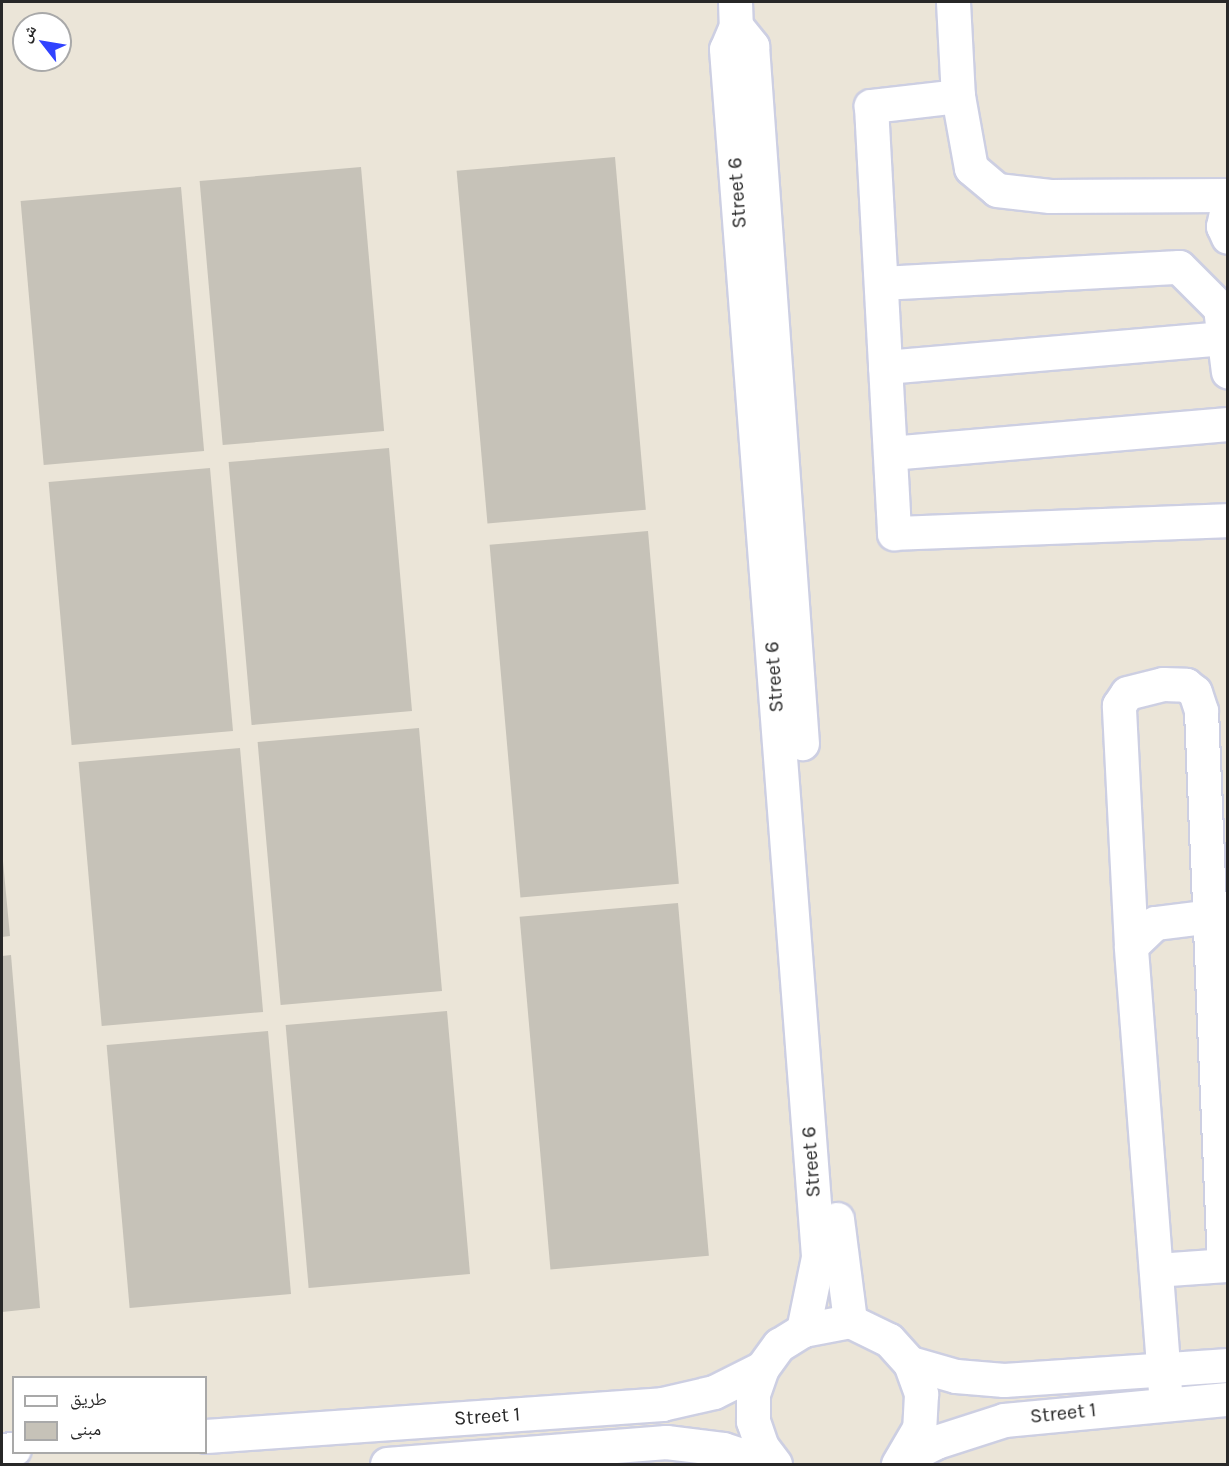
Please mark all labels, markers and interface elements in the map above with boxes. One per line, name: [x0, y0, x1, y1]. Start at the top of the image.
north arrow: [12, 12, 72, 72]
text: ش: [15, 21, 40, 46]
street label: Street 6: [723, 157, 751, 229]
street label: Street 6: [760, 641, 788, 713]
street label: Street 6: [797, 1126, 825, 1198]
legend: [12, 1376, 207, 1454]
text: طريق: [70, 1388, 107, 1410]
street label: Street 1: [1029, 1398, 1097, 1428]
street label: Street 1: [453, 1402, 521, 1430]
text: مبنى: [70, 1418, 101, 1440]

